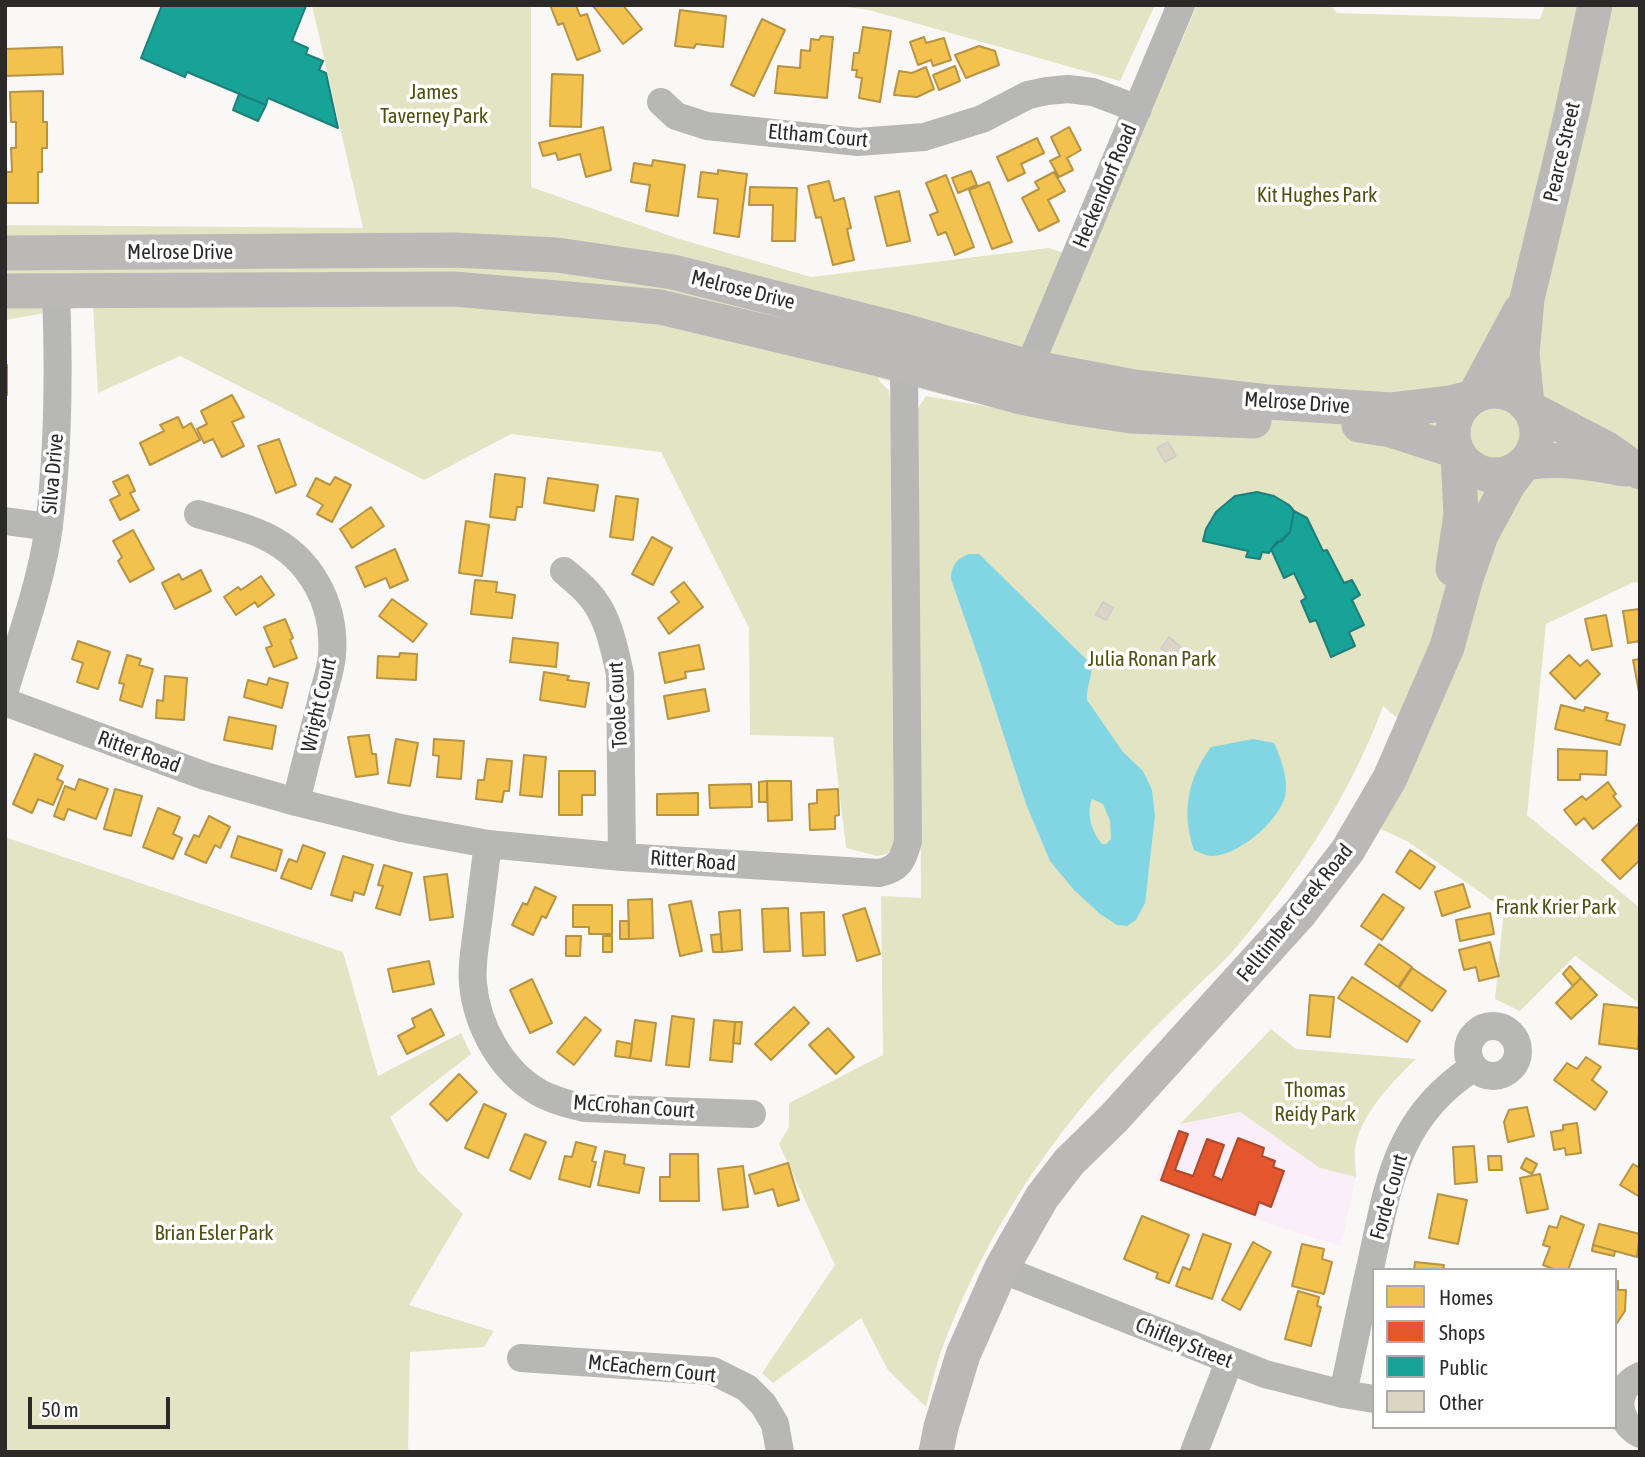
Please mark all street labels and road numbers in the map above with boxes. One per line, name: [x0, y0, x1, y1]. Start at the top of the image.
street label: Pearce Street: [1538, 100, 1586, 204]
street label: Eltham Court: [767, 119, 869, 153]
street label: Heckendorf Road: [1068, 120, 1142, 252]
street label: Melrose Drive: [127, 239, 233, 265]
street label: Melrose Drive: [689, 265, 797, 315]
street label: Melrose Drive: [1243, 387, 1351, 419]
street label: Silva Drive: [37, 433, 69, 515]
street label: Wright Court: [296, 655, 342, 755]
street label: Toole Court: [603, 661, 633, 749]
street label: Ritter Road: [94, 725, 184, 779]
street label: Felltimber Creek Road: [1232, 839, 1358, 987]
street label: Ritter Road: [649, 845, 737, 877]
street label: McCrohan Court: [572, 1090, 696, 1124]
street label: Forde Court: [1365, 1151, 1413, 1243]
street label: Chifley Street: [1132, 1312, 1236, 1374]
street label: McEachern Court: [587, 1350, 717, 1388]

